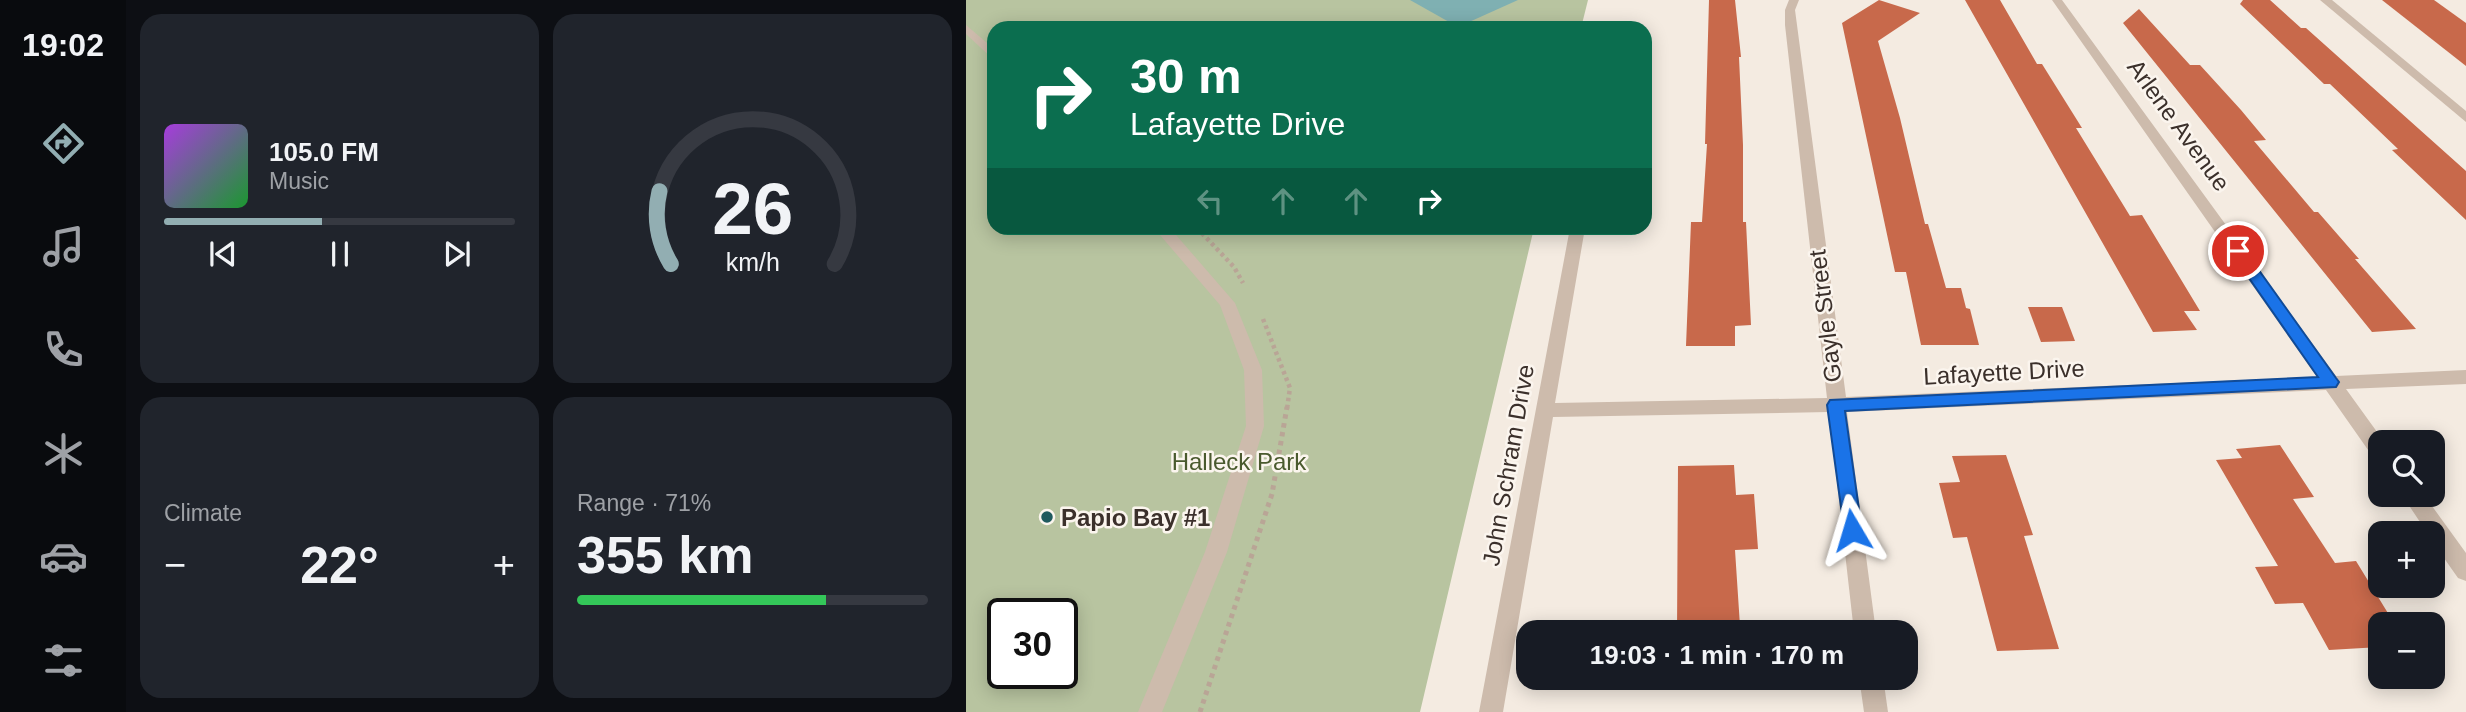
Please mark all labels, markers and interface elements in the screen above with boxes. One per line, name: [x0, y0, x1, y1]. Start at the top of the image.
text: 19:02: [22, 27, 104, 63]
icon: right: [1015, 49, 1106, 140]
text: 30 m: [1130, 49, 1242, 103]
street label: Arlene Avenue: [2122, 54, 2236, 196]
text: Lafayette Drive: [1130, 106, 1345, 142]
icon: directions: [39, 119, 88, 168]
text: 105.0 FM: [269, 137, 379, 167]
text: Music: [269, 168, 329, 194]
text: 26: [712, 169, 793, 250]
icon: left: [1191, 182, 1229, 220]
icon: ahead: [1264, 182, 1302, 220]
icon: ahead: [1337, 182, 1375, 220]
icon: right: [1410, 182, 1448, 220]
pin: [2208, 221, 2268, 281]
icon: music: [39, 222, 88, 271]
icon: arrive: [2219, 232, 2257, 270]
icon: previous: [204, 235, 242, 273]
icon: pause: [321, 235, 359, 273]
icon: next: [438, 235, 476, 273]
text: km/h: [725, 248, 780, 276]
street label: Gayle Street: [1803, 248, 1847, 384]
icon: phone: [39, 325, 88, 374]
street label: Lafayette Drive: [1923, 354, 2085, 390]
street label: John Schram Drive: [1477, 362, 1539, 568]
icon: climate: [39, 429, 88, 478]
map controls: [2368, 430, 2445, 689]
button: search: [2368, 430, 2445, 507]
park label: Halleck Park: [1172, 448, 1307, 475]
text: Range · 71%: [577, 490, 711, 516]
position arrow: [1815, 493, 1889, 567]
text: Climate: [164, 500, 242, 526]
place label: Papio Bay #1: [1061, 504, 1210, 531]
marker: Papio Bay #1: [1039, 509, 1055, 525]
button: +: [2368, 521, 2445, 598]
text: 355 km: [577, 526, 753, 584]
icon: car: [39, 532, 88, 581]
text: 22°: [300, 536, 379, 594]
text: −: [164, 544, 186, 586]
text: +: [493, 544, 515, 586]
speed limit sign: 30: [987, 598, 1078, 689]
button: −: [2368, 612, 2445, 689]
icon: filters: [39, 636, 88, 685]
text: 19:03 · 1 min · 170 m: [1590, 640, 1844, 670]

